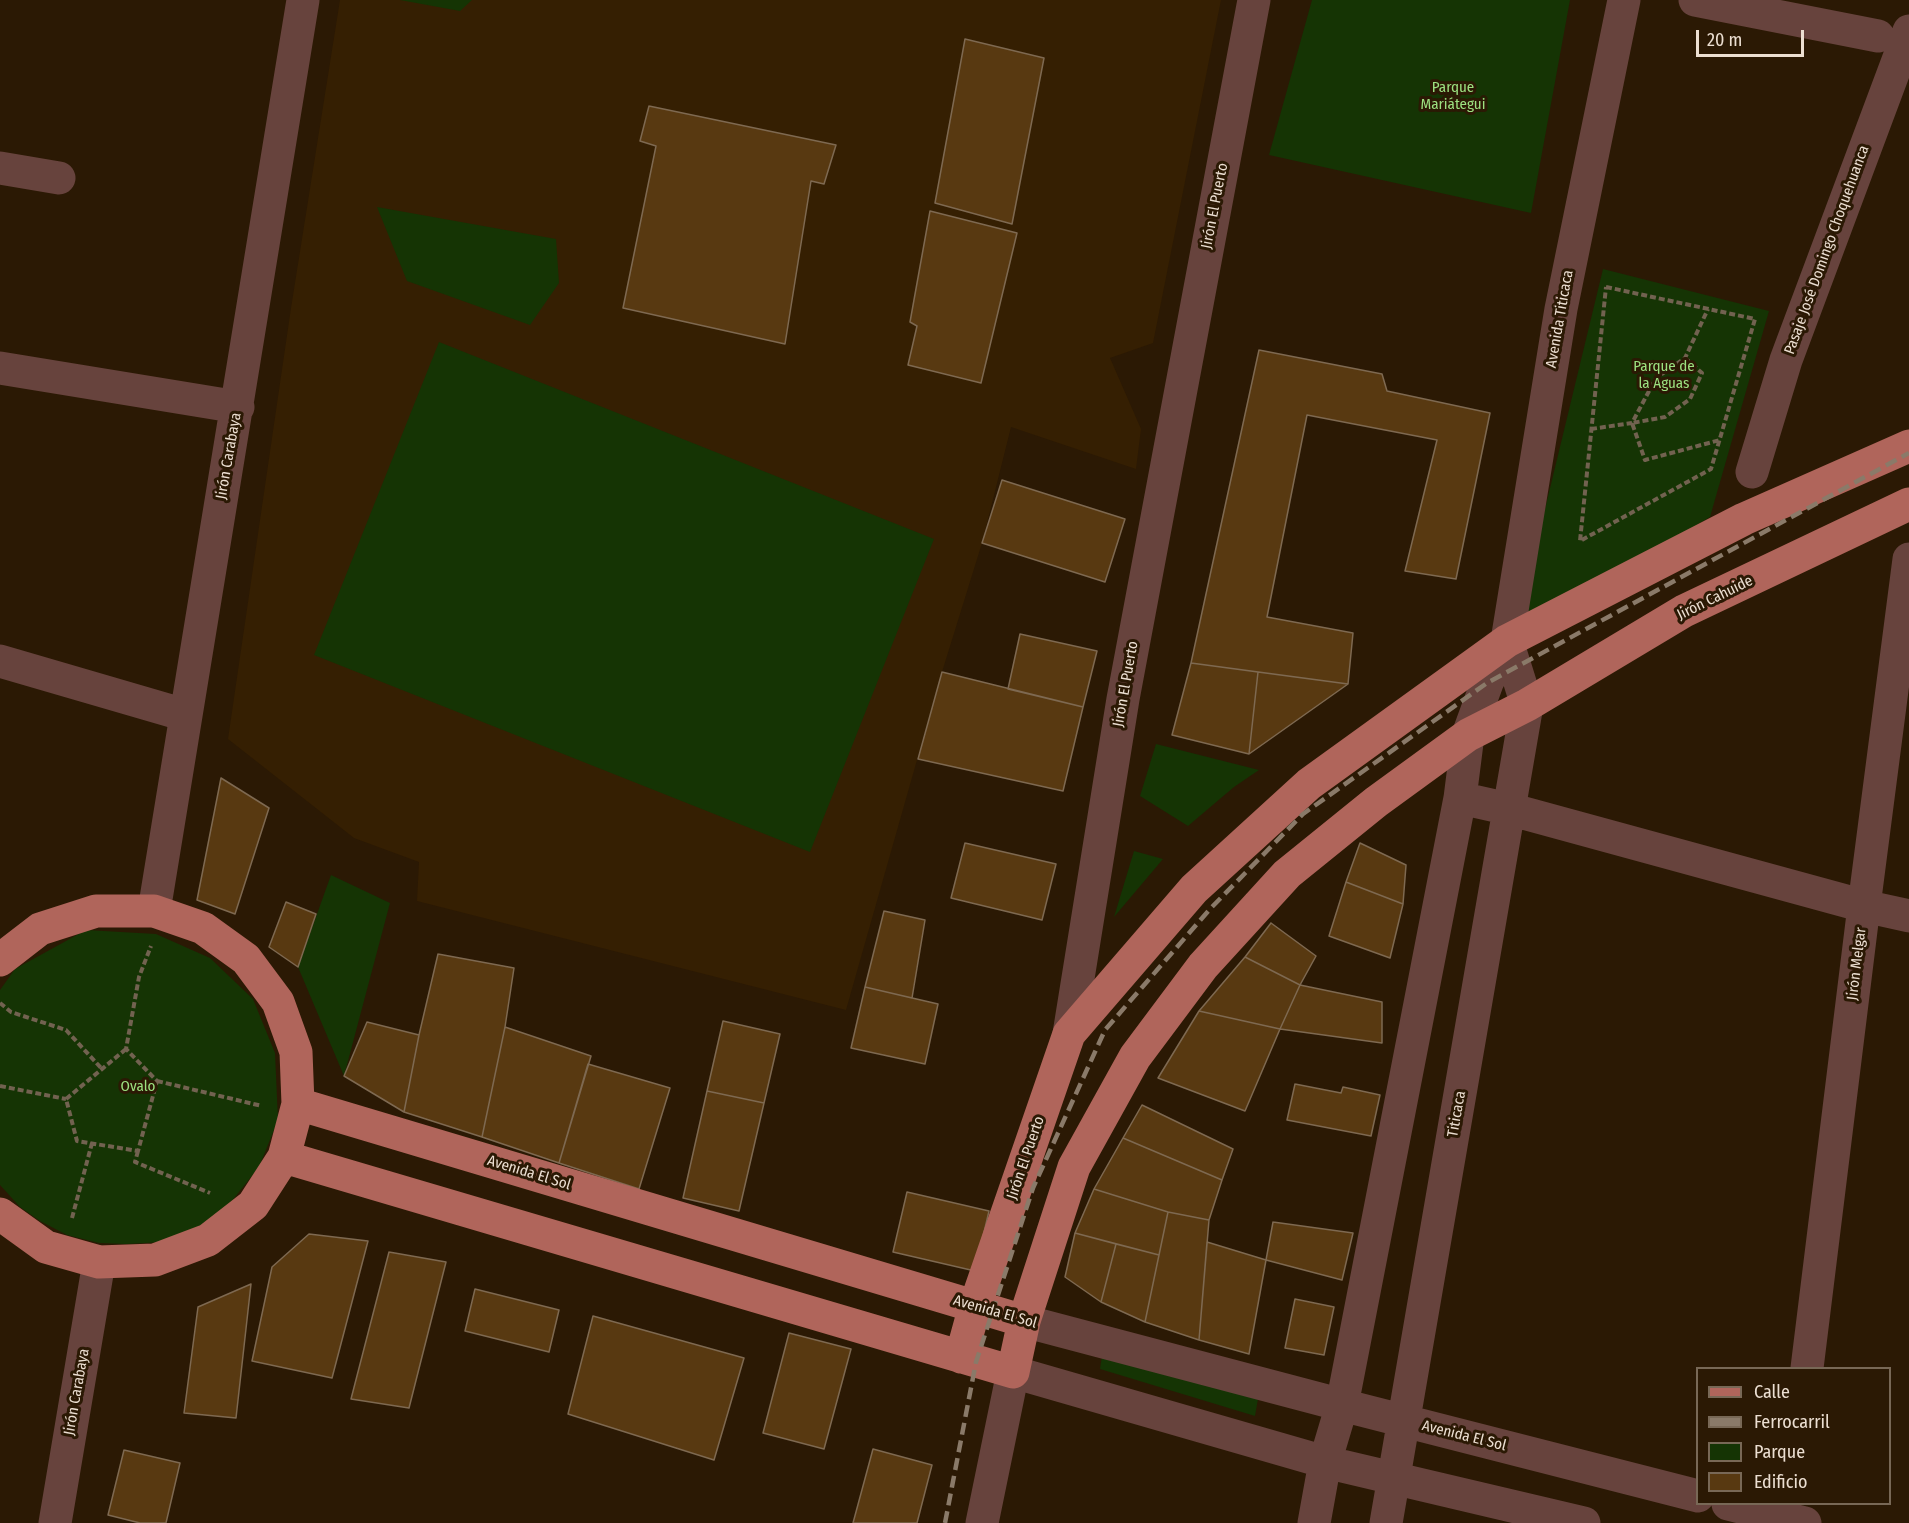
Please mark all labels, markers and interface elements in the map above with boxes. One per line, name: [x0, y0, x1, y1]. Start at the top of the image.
scale bar: [1699, 18, 1807, 56]
text: 20 m: [1707, 29, 1742, 51]
park label: Parque Mariátegui: [1421, 79, 1485, 114]
street label: Pasaje José Domingo Choquehuanca: [1781, 143, 1873, 357]
street label: Jirón El Puerto: [1198, 162, 1232, 250]
street label: Avenida Titicaca: [1543, 269, 1577, 369]
park label: Parque de la Aguas: [1633, 358, 1695, 393]
street label: Jirón Carabaya: [213, 411, 245, 501]
street label: Jirón Cahuide: [1674, 572, 1756, 624]
street label: Jirón El Puerto: [1110, 640, 1142, 728]
street label: Jirón Melgar: [1844, 926, 1870, 1002]
park label: Ovalo: [121, 1078, 155, 1096]
street label: Titicaca: [1444, 1089, 1470, 1139]
street label: Jirón El Puerto: [1003, 1114, 1049, 1202]
street label: Avenida El Sol: [485, 1152, 573, 1194]
street label: Avenida El Sol: [951, 1291, 1039, 1333]
street label: Jirón Carabaya: [61, 1347, 93, 1437]
legend: [1696, 1367, 1891, 1505]
text: Calle: [1754, 1381, 1790, 1403]
text: Ferrocarril: [1754, 1411, 1830, 1433]
street label: Avenida El Sol: [1420, 1417, 1508, 1455]
text: Parque: [1754, 1441, 1805, 1463]
text: Edificio: [1754, 1471, 1807, 1493]

